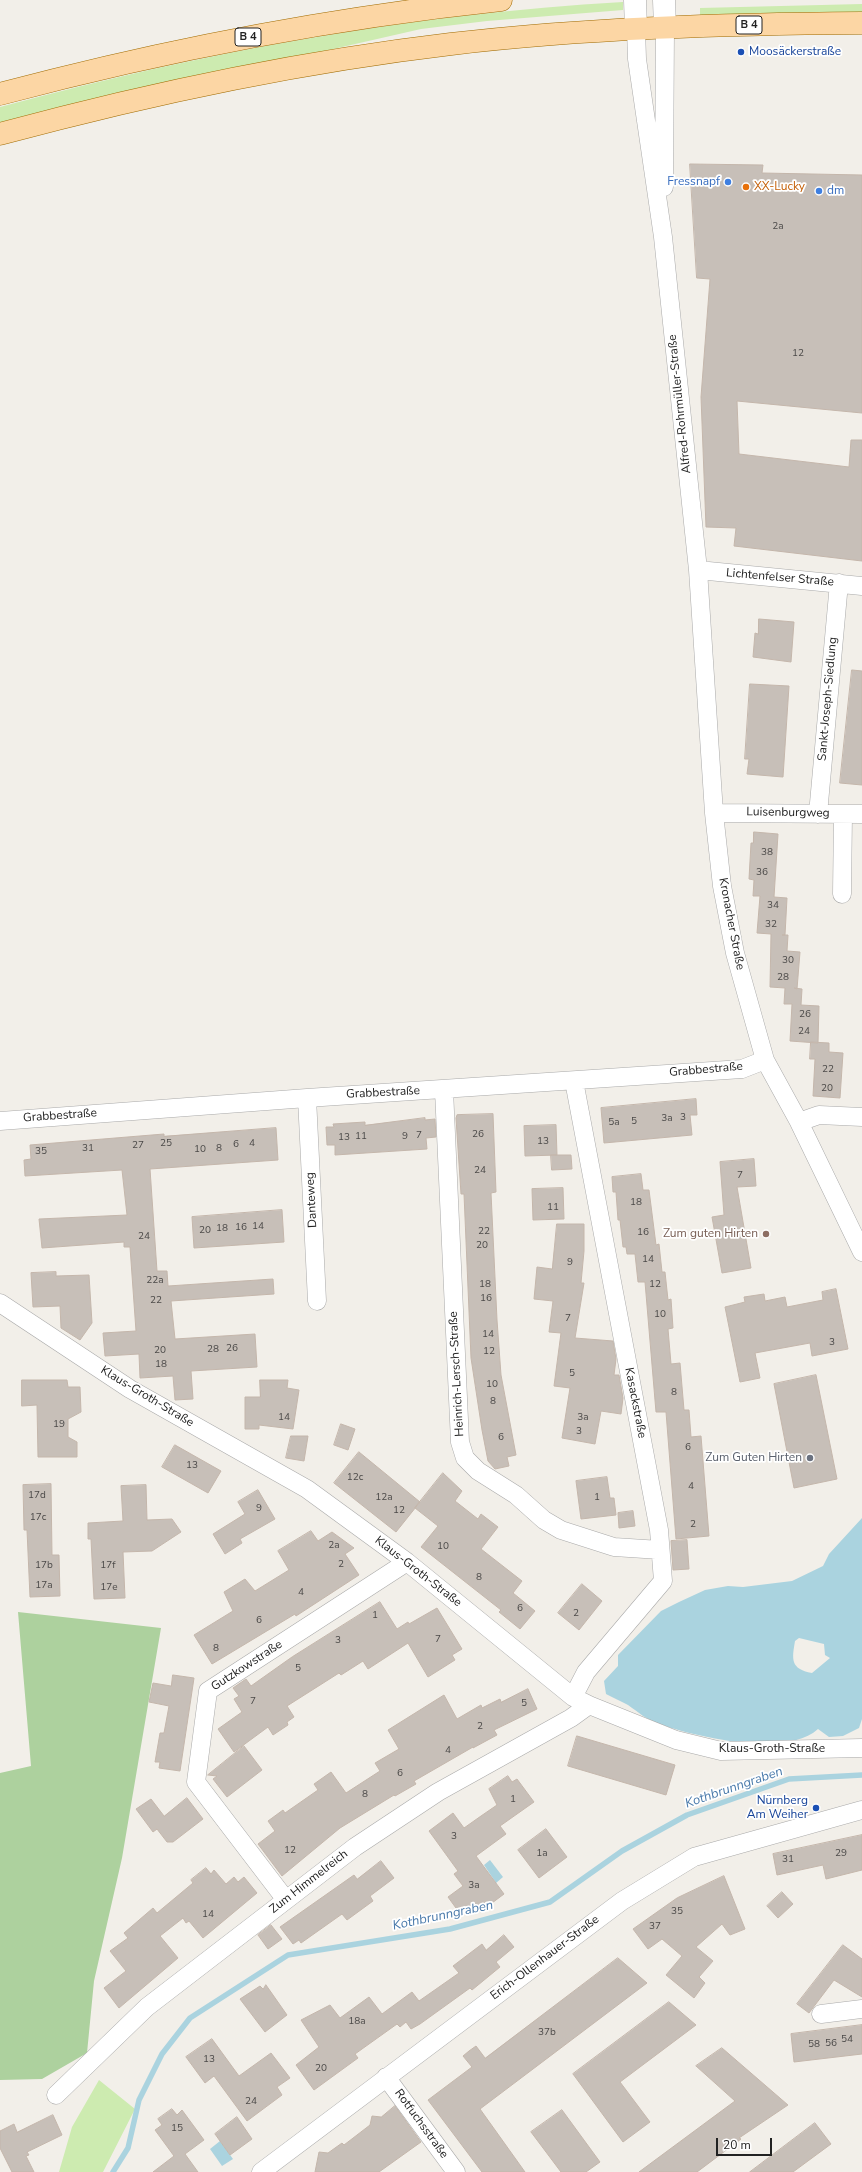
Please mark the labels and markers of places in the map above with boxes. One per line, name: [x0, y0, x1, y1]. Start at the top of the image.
place label: Moosäckerstraße: [749, 45, 841, 59]
marker: Moosäckerstraße: [736, 47, 746, 57]
place label: Fressnapf: [667, 175, 720, 189]
marker: Fressnapf: [723, 177, 733, 187]
place label: XX-Lucky: [754, 180, 805, 194]
marker: XX-Lucky: [741, 182, 751, 192]
place label: dm: [827, 184, 844, 198]
marker: dm: [814, 186, 824, 196]
place label: Zum guten Hirten: [663, 1227, 758, 1241]
marker: Zum guten Hirten: [761, 1229, 771, 1239]
place label: Zum Guten Hirten: [705, 1451, 802, 1465]
marker: Zum Guten Hirten: [805, 1453, 815, 1463]
place label: Nürnberg Am Weiher: [747, 1794, 808, 1822]
marker: Nürnberg Am Weiher: [811, 1803, 821, 1813]

